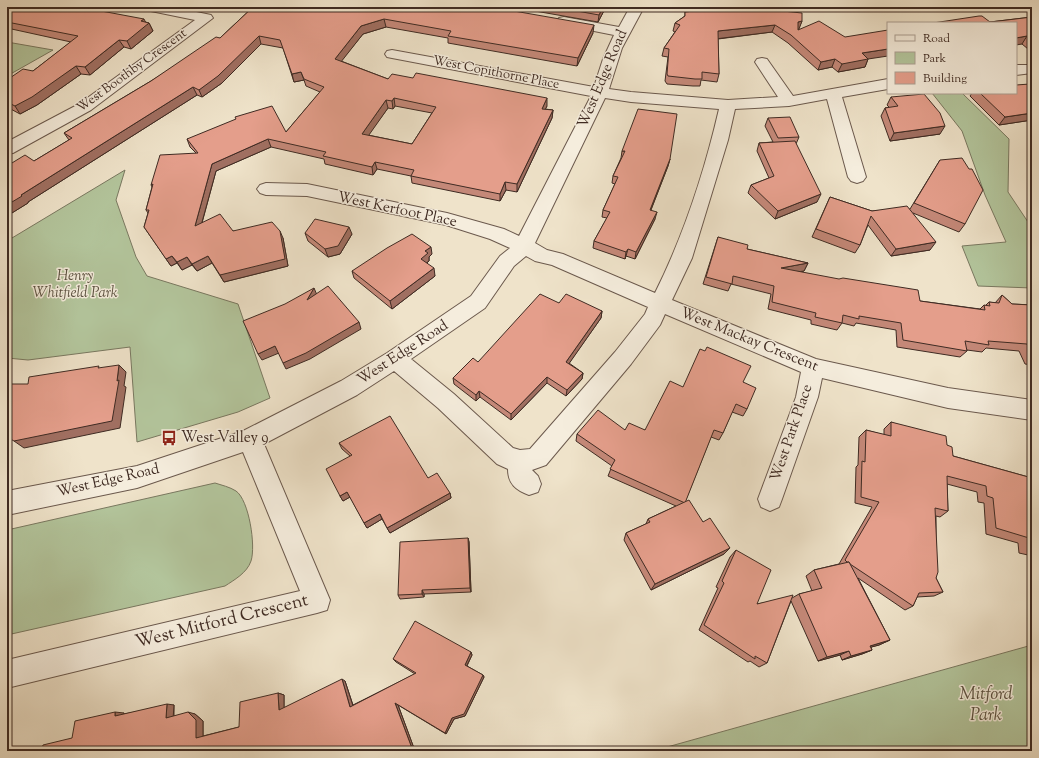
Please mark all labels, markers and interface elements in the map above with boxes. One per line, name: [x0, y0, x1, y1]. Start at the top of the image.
legend: [887, 22, 1017, 94]
street label: West Boothby Crescent: [73, 25, 191, 117]
street label: West Edge Road: [573, 26, 633, 131]
text: Road: [923, 30, 950, 48]
text: Park: [923, 50, 946, 68]
street label: West Copithorne Place: [431, 52, 561, 94]
text: Building: [923, 70, 967, 88]
street label: West Kerfoot Place: [335, 187, 459, 233]
park label: Henry Whitfield Park: [32, 266, 118, 304]
street label: West Mackay Crescent: [677, 303, 821, 377]
street label: West Edge Road: [353, 315, 453, 390]
street label: West Park Place: [766, 382, 818, 484]
place label: West Valley 9: [181, 428, 268, 449]
bus stop icon: West Valley 9: [160, 429, 178, 447]
street label: West Edge Road: [55, 459, 162, 503]
street label: West Mitford Crescent: [133, 588, 311, 656]
park label: Mitford Park: [959, 682, 1013, 729]

